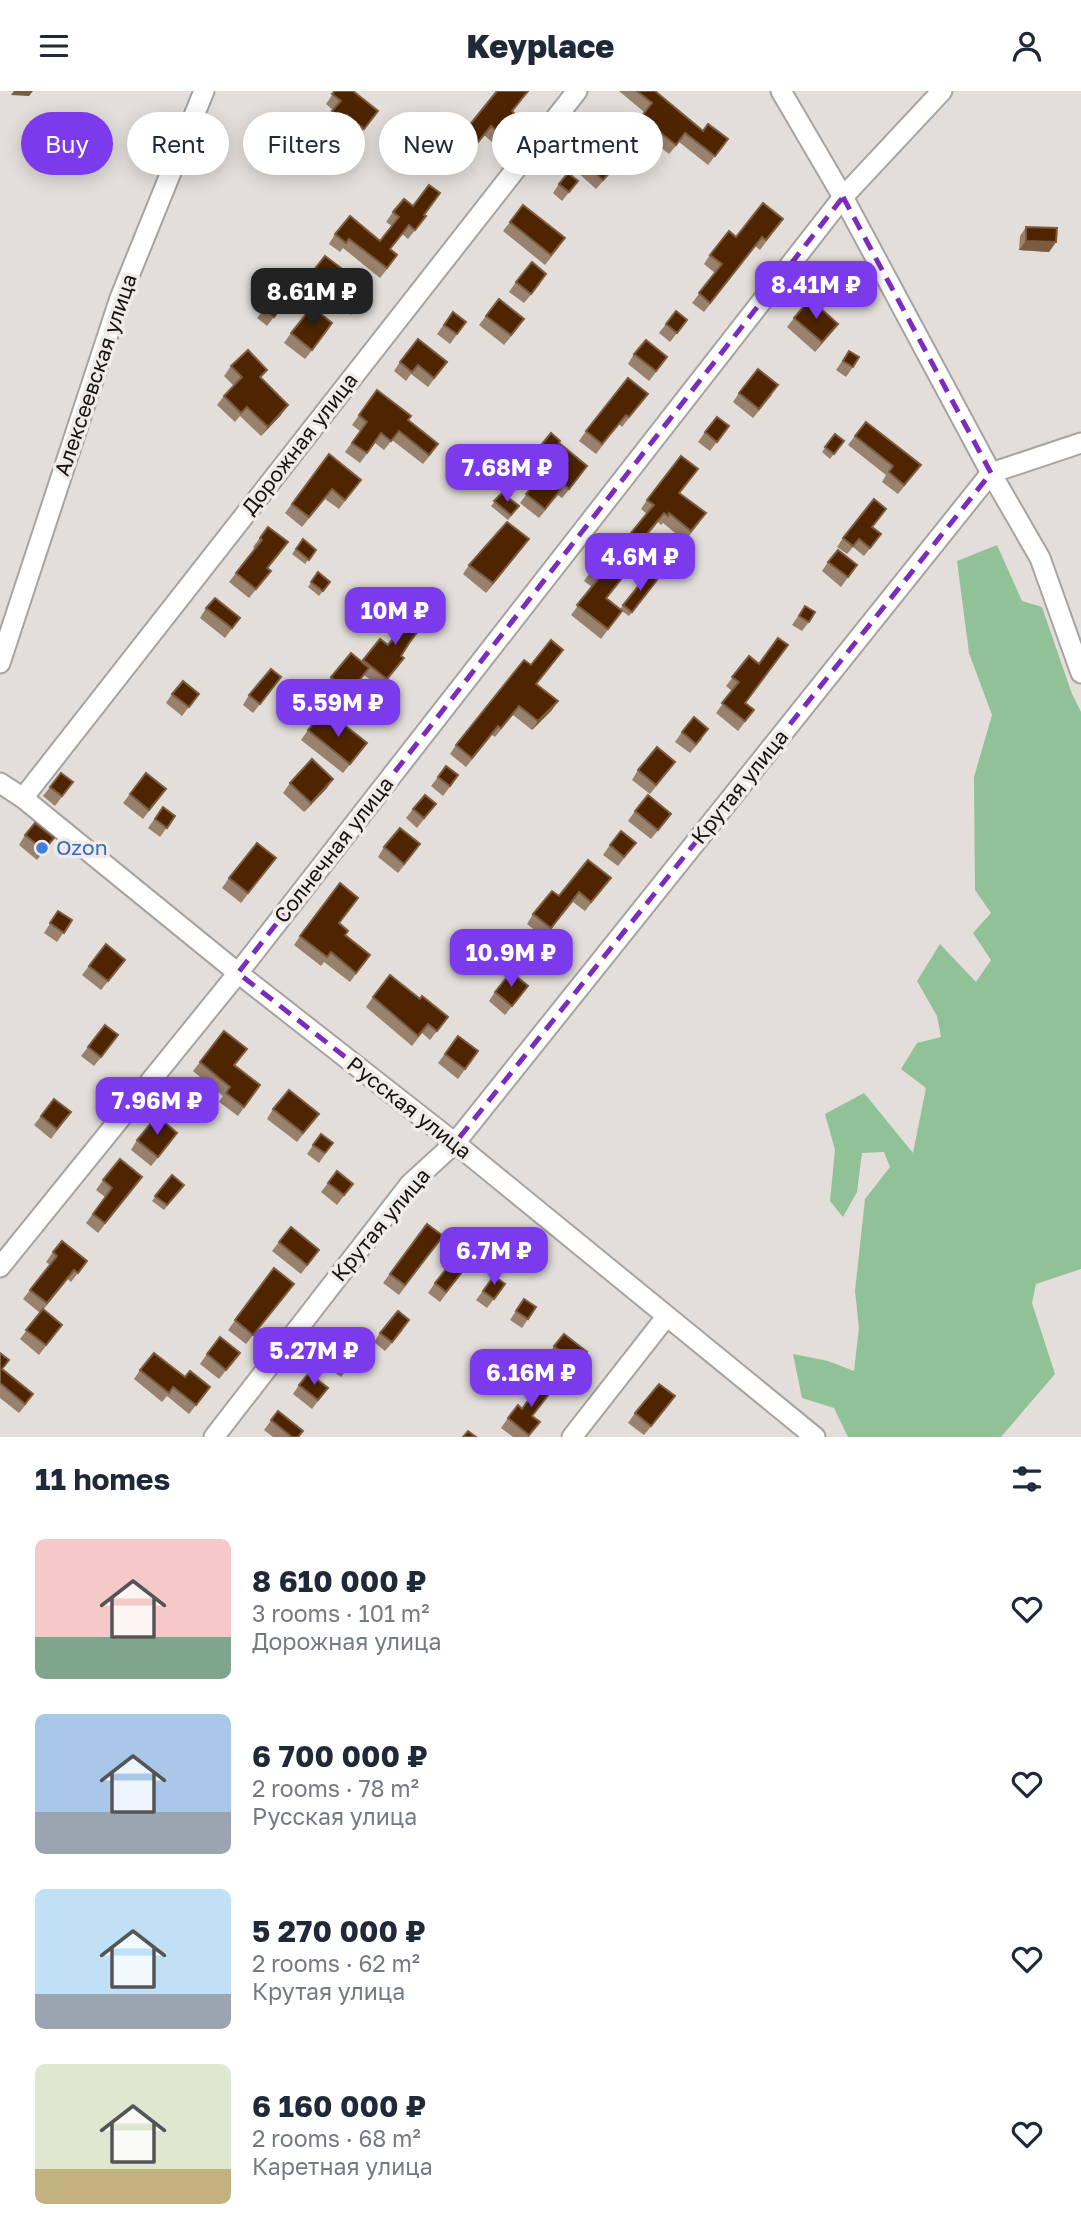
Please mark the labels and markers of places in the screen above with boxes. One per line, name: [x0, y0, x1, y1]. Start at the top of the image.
pin: 8.41M ₽: [751, 261, 881, 321]
pin: 8.61M ₽: [247, 268, 377, 328]
pin: 7.68M ₽: [442, 445, 572, 504]
pin: 4.6M ₽: [583, 533, 697, 593]
pin: 10M ₽: [346, 587, 444, 647]
pin: 5.59M ₽: [273, 679, 403, 739]
place label: Ozon: [56, 834, 108, 860]
marker: Ozon: [34, 840, 50, 856]
pin: 10.9M ₽: [446, 929, 576, 989]
pin: 7.96M ₽: [92, 1077, 222, 1137]
pin: 6.7M ₽: [437, 1227, 551, 1287]
pin: 5.27M ₽: [249, 1327, 379, 1387]
pin: 6.16M ₽: [466, 1349, 596, 1409]

